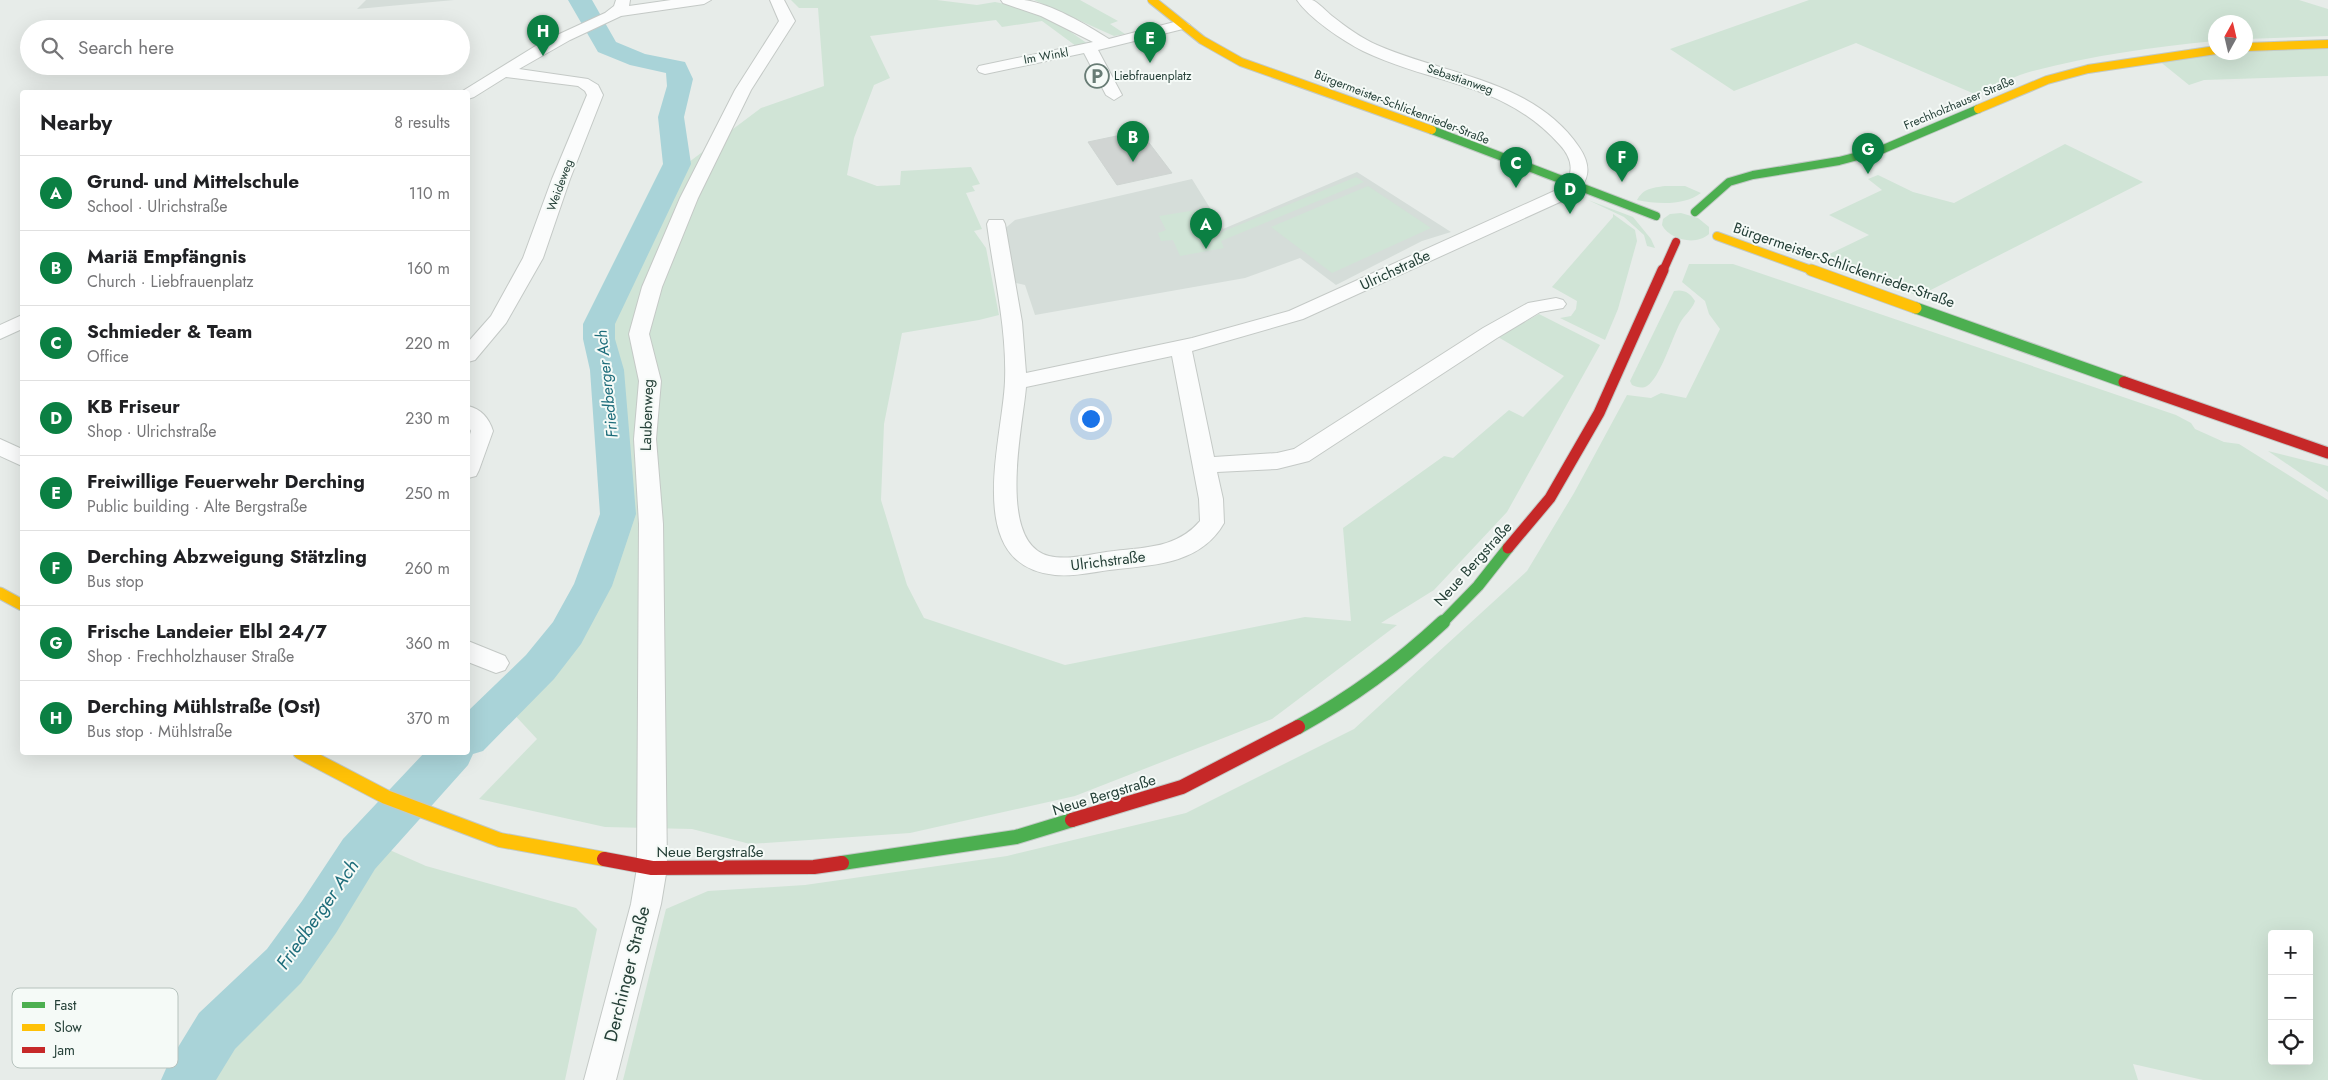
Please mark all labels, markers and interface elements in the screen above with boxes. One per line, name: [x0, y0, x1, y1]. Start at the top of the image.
pin: H: [527, 15, 559, 56]
north arrow: [2208, 15, 2253, 60]
search box: [20, 20, 470, 75]
pin: E: [1134, 22, 1166, 63]
icon: search: [38, 34, 66, 62]
text: Search here: [78, 34, 174, 61]
street label: Im Winkl: [1022, 43, 1070, 69]
street label: Sebastianweg: [1424, 59, 1496, 99]
parking icon: Liebfrauenplatz: [1084, 63, 1110, 89]
street label: Bürgermeister-Schlickenrieder-Straße: [1312, 65, 1492, 149]
place label: Liebfrauenplatz: [1114, 67, 1192, 85]
street label: Frechholzhauser Straße: [1901, 72, 2017, 134]
text: Nearby: [40, 108, 112, 138]
text: 8 results: [394, 111, 450, 134]
pin: B: [1117, 121, 1149, 162]
pin: G: [1852, 133, 1884, 174]
pin: F: [1606, 141, 1638, 182]
pin: C: [1500, 147, 1532, 188]
street label: Weideweg: [542, 157, 578, 213]
text: Grund- und Mittelschule: [87, 168, 299, 195]
pin: D: [1554, 173, 1586, 214]
text: A: [50, 182, 62, 205]
text: 110 m: [409, 182, 450, 205]
text: School · Ulrichstraße: [87, 195, 228, 218]
pin: A: [1190, 208, 1222, 249]
street label: Bürgermeister-Schlickenrieder-Straße: [1730, 217, 1958, 313]
text: Mariä Empfängnis: [87, 243, 246, 270]
street label: Ulrichstraße: [1356, 244, 1434, 296]
text: B: [51, 257, 61, 280]
text: 160 m: [407, 257, 450, 280]
text: Church · Liebfrauenplatz: [87, 270, 254, 293]
text: Schmieder & Team: [87, 318, 252, 345]
water label: Friedberger Ach: [589, 329, 624, 439]
text: C: [50, 332, 62, 355]
text: 220 m: [405, 332, 450, 355]
text: Office: [87, 345, 129, 368]
street label: Laubenweg: [635, 379, 659, 451]
text: KB Friseur: [87, 393, 180, 420]
your location: [1078, 406, 1104, 432]
text: D: [50, 407, 62, 430]
text: 230 m: [405, 407, 450, 430]
text: Shop · Ulrichstraße: [87, 420, 217, 443]
text: Freiwillige Feuerwehr Derching: [87, 468, 365, 495]
text: E: [51, 482, 61, 505]
text: 250 m: [405, 482, 450, 505]
text: Public building · Alte Bergstraße: [87, 495, 307, 518]
street label: Neue Bergstraße: [1429, 517, 1517, 611]
text: Derching Abzweigung Stätzling: [87, 543, 367, 570]
street label: Ulrichstraße: [1069, 545, 1147, 576]
text: F: [52, 557, 60, 580]
text: 260 m: [405, 557, 450, 580]
text: Bus stop: [87, 570, 144, 593]
text: Frische Landeier Elbl 24/7: [87, 618, 327, 645]
text: G: [49, 632, 63, 655]
text: 360 m: [405, 632, 450, 655]
text: Shop · Frechholzhauser Straße: [87, 645, 294, 668]
text: Derching Mühlstraße (Ost): [87, 693, 321, 720]
text: H: [50, 707, 62, 730]
text: 370 m: [406, 707, 450, 730]
text: Bus stop · Mühlstraße: [87, 720, 232, 743]
street label: Neue Bergstraße: [1050, 769, 1159, 821]
street label: Neue Bergstraße: [656, 841, 764, 863]
water label: Friedberger Ach: [269, 854, 365, 975]
street label: Derchinger Straße: [598, 903, 656, 1045]
map controls: [2268, 930, 2313, 1065]
button: +: [2268, 930, 2313, 975]
button: −: [2268, 975, 2313, 1020]
legend: [12, 988, 178, 1068]
text: Fast: [54, 995, 77, 1015]
text: Slow: [54, 1017, 82, 1037]
button: locate: [2268, 1020, 2313, 1065]
text: Jam: [52, 1040, 75, 1060]

